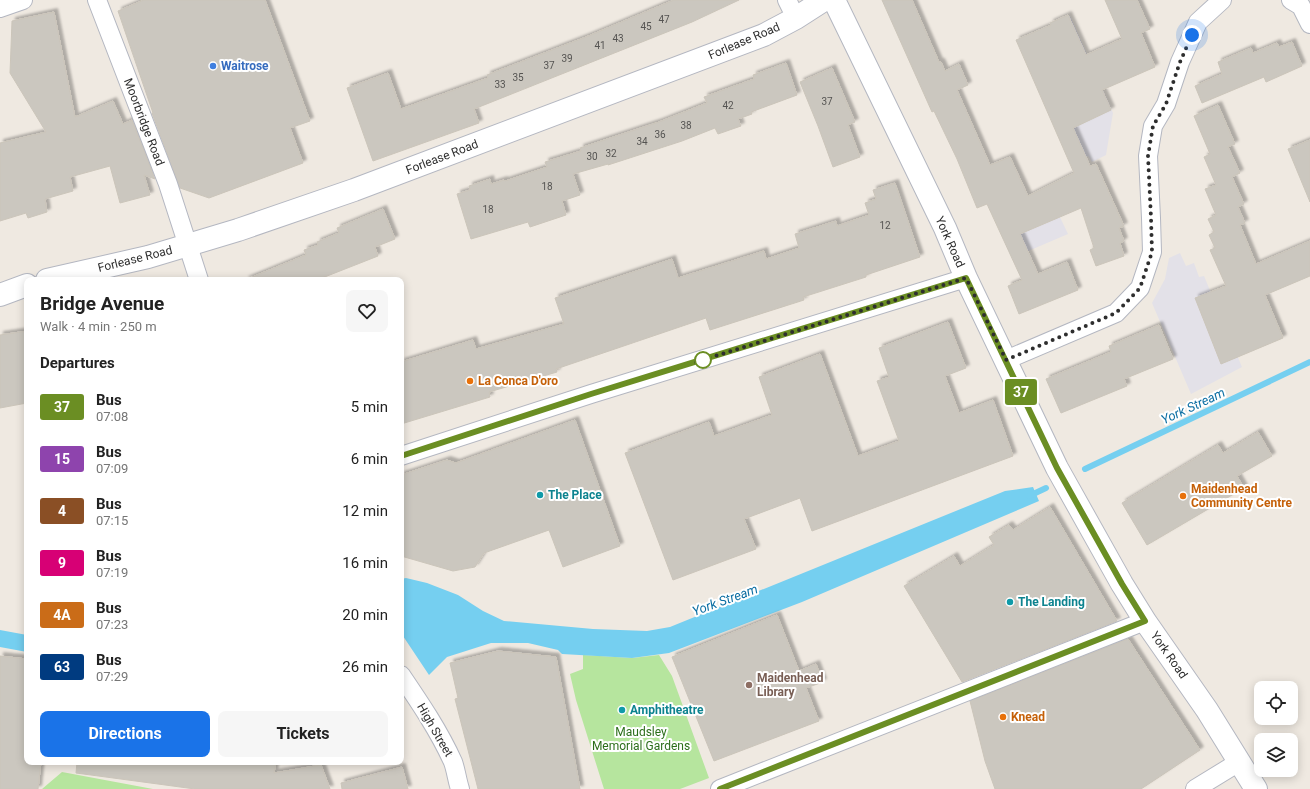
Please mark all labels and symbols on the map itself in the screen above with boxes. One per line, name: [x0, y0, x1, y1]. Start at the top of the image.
house number: 47: [658, 14, 670, 25]
street label: Forlease Road: [706, 20, 782, 62]
house number: 45: [640, 21, 652, 32]
your location: [1182, 25, 1202, 45]
house number: 43: [612, 33, 624, 44]
house number: 41: [594, 40, 606, 51]
house number: 39: [561, 53, 573, 64]
place label: Waitrose: [221, 59, 269, 73]
house number: 37: [543, 60, 555, 71]
marker: Waitrose: [208, 61, 218, 71]
house number: 35: [512, 72, 524, 83]
street label: Moorbridge Road: [121, 76, 167, 168]
house number: 33: [494, 79, 506, 90]
house number: 37: [821, 96, 833, 107]
house number: 42: [722, 100, 734, 111]
house number: 38: [680, 120, 692, 131]
house number: 36: [654, 129, 666, 140]
house number: 34: [636, 136, 648, 147]
street label: Forlease Road: [404, 137, 480, 177]
house number: 32: [605, 148, 617, 159]
house number: 30: [586, 151, 598, 162]
house number: 18: [541, 181, 553, 192]
house number: 18: [482, 204, 494, 215]
street label: York Road: [933, 214, 967, 270]
house number: 12: [879, 220, 891, 231]
street label: Forlease Road: [96, 243, 174, 275]
unlabelled marker: [694, 351, 712, 369]
place label: La Conca D'oro: [478, 374, 558, 388]
marker: La Conca D'oro: [465, 376, 475, 386]
line badge: 37: [1003, 379, 1039, 405]
water label: York Stream: [1159, 385, 1227, 427]
place label: Maidenhead Community Centre: [1191, 482, 1293, 510]
place label: The Place: [548, 488, 602, 502]
marker: The Place: [535, 490, 545, 500]
marker: Maidenhead Community Centre: [1178, 491, 1188, 501]
water label: York Stream: [690, 581, 760, 619]
place label: The Landing: [1018, 595, 1085, 609]
marker: The Landing: [1005, 597, 1015, 607]
street label: York Road: [1148, 629, 1190, 681]
place label: Maidenhead Library: [757, 671, 824, 699]
marker: Maidenhead Library: [744, 680, 754, 690]
street label: High Street: [414, 701, 456, 759]
place label: Amphitheatre: [630, 703, 704, 717]
marker: Amphitheatre: [617, 705, 627, 715]
place label: Knead: [1011, 710, 1045, 724]
marker: Knead: [998, 712, 1008, 722]
park label: Maudsley Memorial Gardens: [592, 725, 690, 753]

